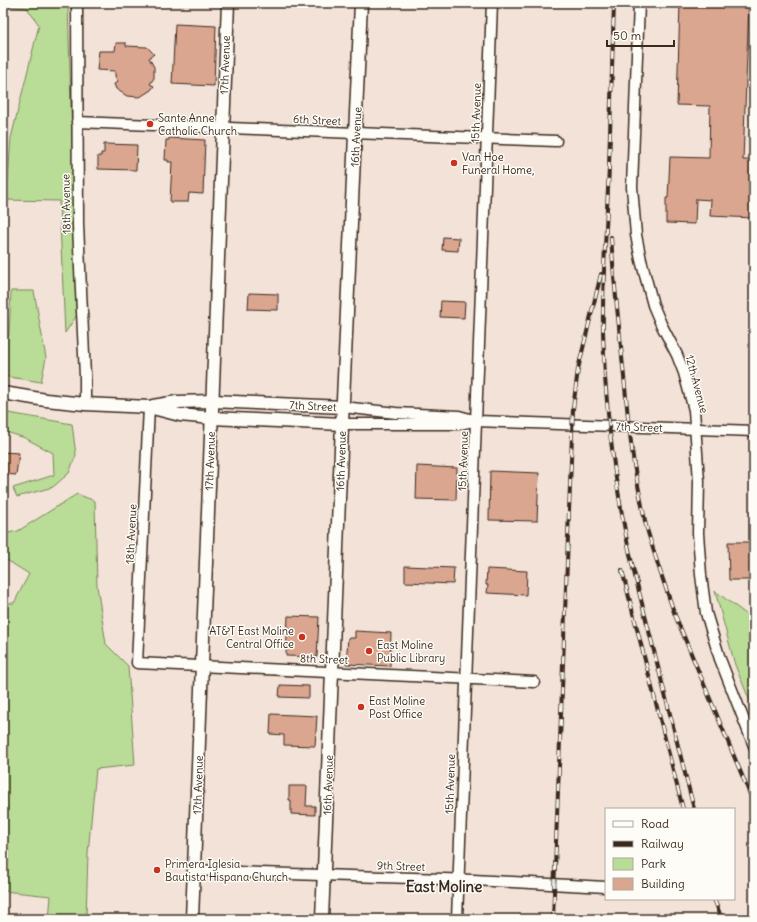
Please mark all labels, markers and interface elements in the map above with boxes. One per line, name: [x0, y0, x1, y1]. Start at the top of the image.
scale bar: [607, 22, 674, 48]
text: 50 m: [613, 28, 642, 43]
street label: 17th Avenue: [217, 35, 233, 95]
street label: 15th Avenue: [468, 83, 484, 143]
street label: 16th Avenue: [347, 106, 365, 167]
place label: Sante Anne Catholic Church: [158, 111, 237, 138]
street label: 6th Street: [292, 112, 342, 128]
marker: Sante Anne Catholic Church: [145, 119, 155, 129]
place label: Van Hoe Funeral Home,: [462, 150, 534, 177]
marker: Van Hoe Funeral Home,: [449, 158, 459, 168]
street label: 18th Avenue: [58, 174, 74, 234]
street label: 12th Avenue: [682, 353, 712, 415]
street label: 7th Street: [289, 398, 337, 414]
street label: 7th Street: [615, 419, 663, 435]
street label: 17th Avenue: [202, 431, 218, 491]
street label: 16th Avenue: [333, 431, 349, 491]
street label: 15th Avenue: [455, 431, 471, 491]
street label: 18th Avenue: [122, 503, 140, 564]
place label: AT&T East Moline Central Office: [209, 624, 294, 651]
marker: AT&T East Moline Central Office: [297, 632, 307, 642]
place label: East Moline Public Library: [377, 638, 445, 665]
marker: East Moline Public Library: [364, 646, 374, 656]
street label: 8th Street: [300, 651, 349, 667]
place label: East Moline Post Office: [369, 694, 425, 721]
marker: East Moline Post Office: [356, 702, 366, 712]
street label: 15th Avenue: [442, 754, 458, 814]
street label: 17th Avenue: [190, 755, 206, 815]
street label: 16th Avenue: [320, 755, 336, 815]
legend: [605, 808, 735, 900]
text: Road: [641, 816, 669, 831]
text: Railway: [641, 836, 684, 851]
text: Park: [641, 856, 666, 871]
place label: Primera Iglesia Bautista Hispana Church: [165, 857, 288, 884]
street label: 9th Street: [377, 858, 426, 874]
marker: Primera Iglesia Bautista Hispana Church: [152, 865, 162, 875]
text: Building: [641, 876, 685, 891]
district label: East Moline: [406, 877, 482, 896]

